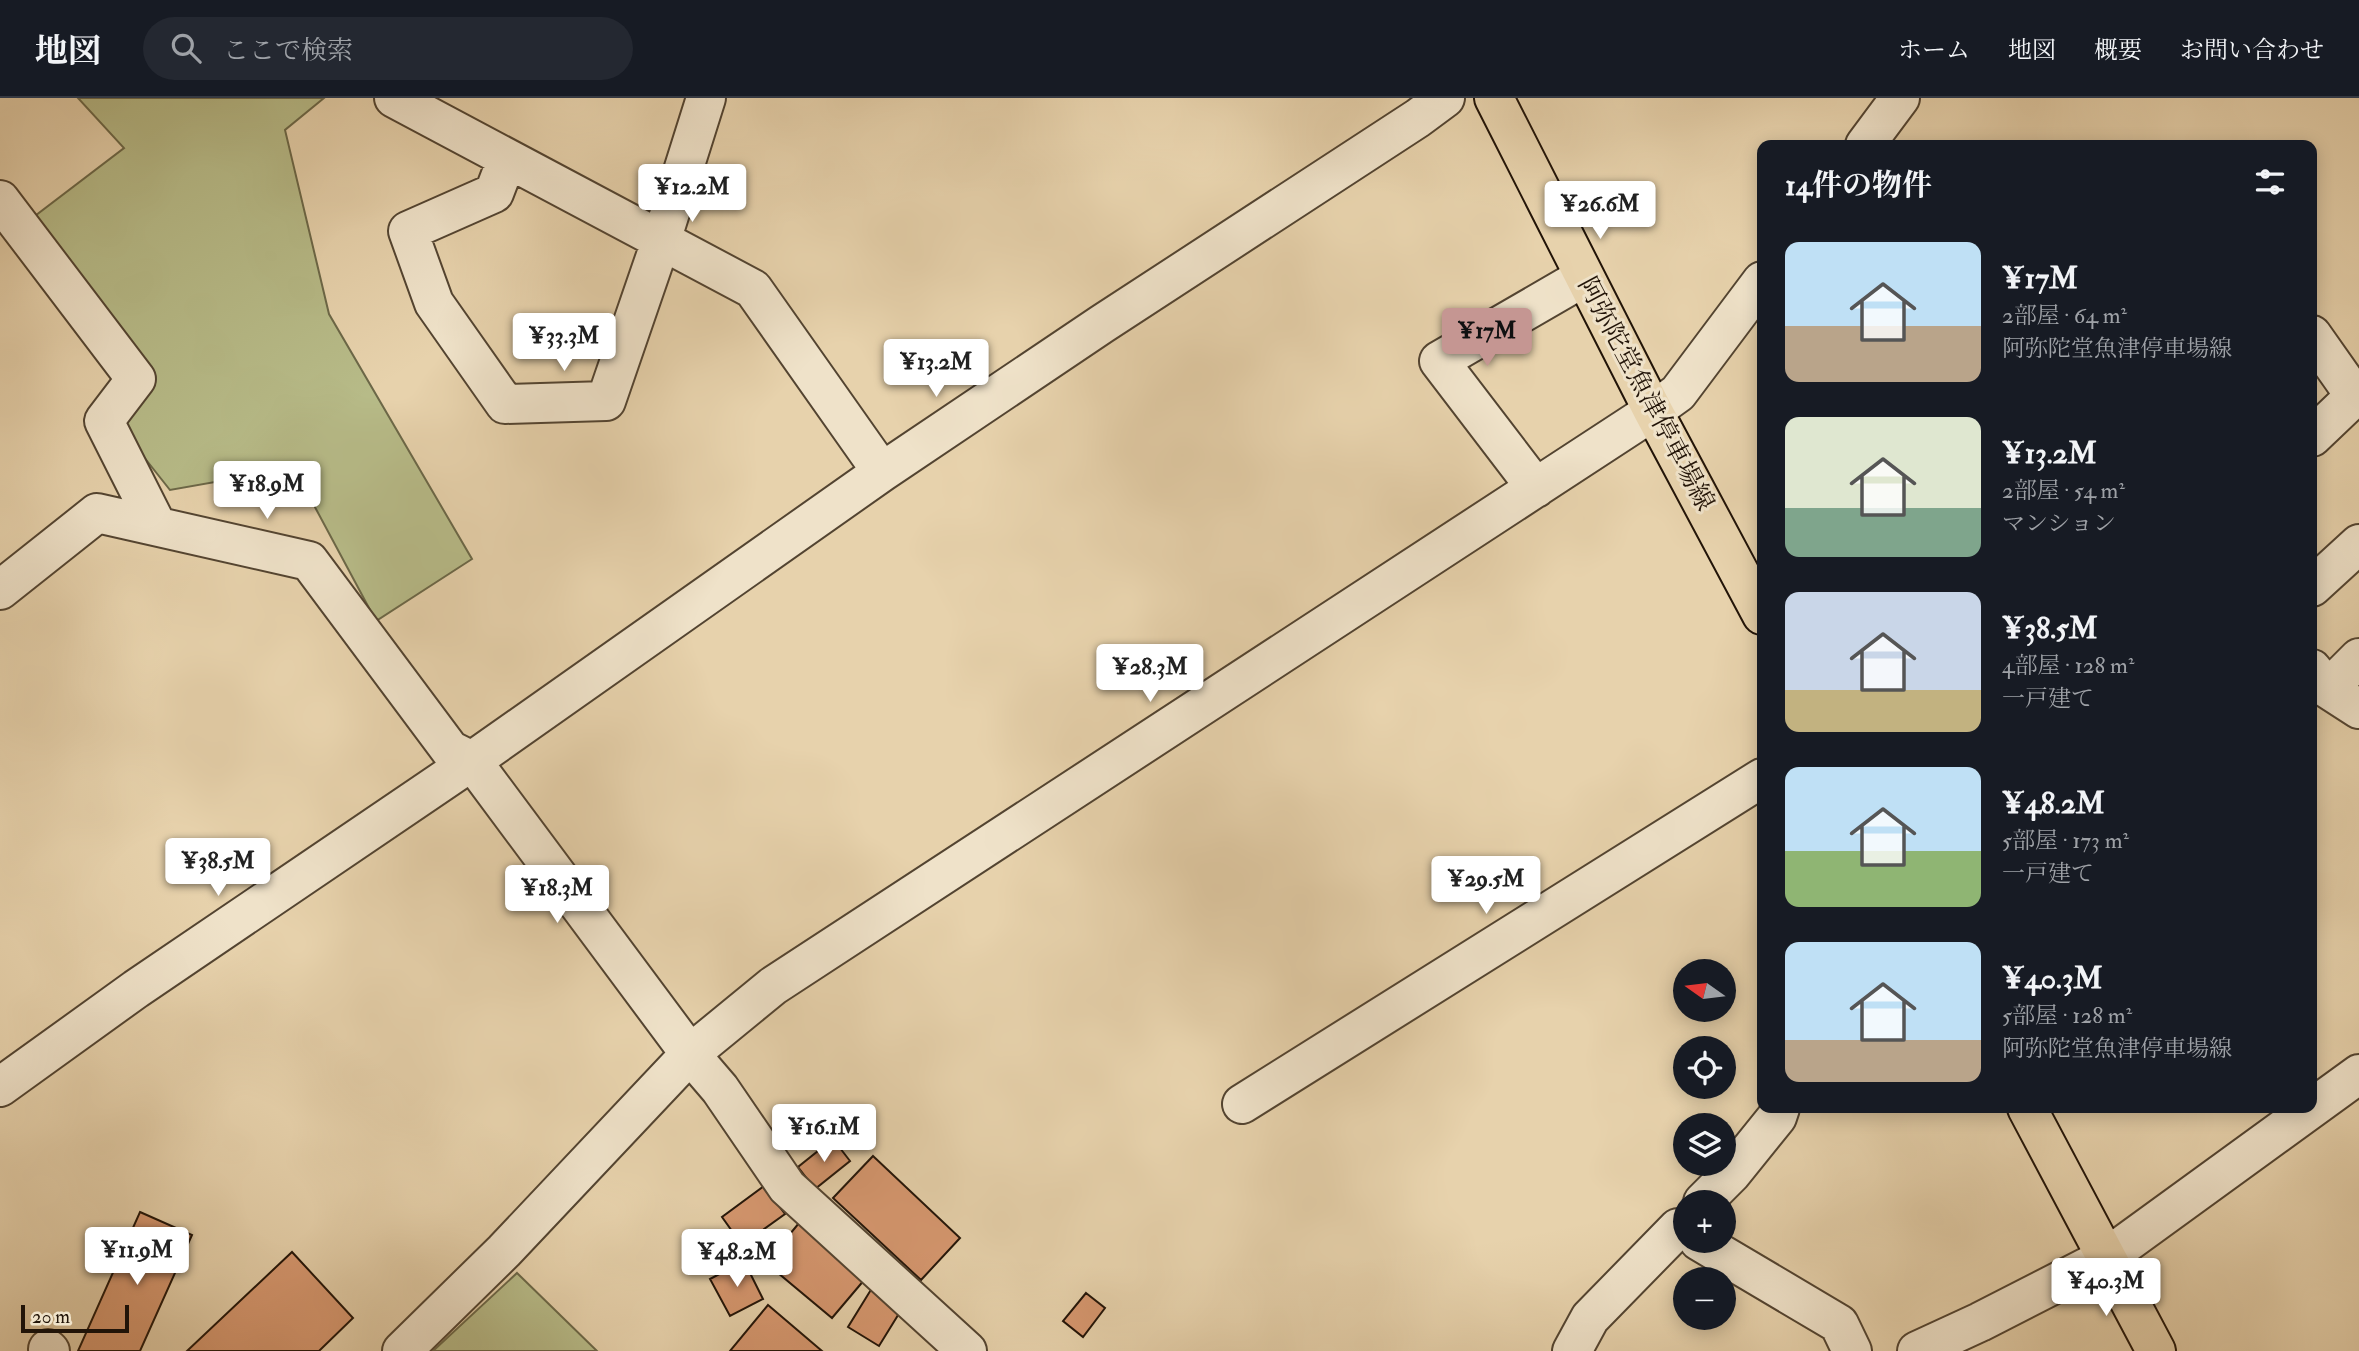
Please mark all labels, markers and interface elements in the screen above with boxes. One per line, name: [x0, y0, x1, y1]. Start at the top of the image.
search box: [143, 17, 633, 80]
icon: search: [167, 29, 205, 67]
text: 地図: [35, 31, 101, 72]
text: ここで検索: [223, 35, 353, 67]
text: ホーム: [1898, 35, 1970, 66]
text: 地図: [2008, 35, 2056, 66]
text: 概要: [2094, 35, 2142, 66]
text: お問い合わせ: [2180, 35, 2324, 66]
icon: filters: [2251, 163, 2289, 201]
pin: ¥12.2M: [635, 164, 749, 224]
text: 14件の物件: [1785, 167, 1932, 204]
text: ¥12.2M: [654, 172, 730, 201]
pin: ¥26.6M: [1543, 181, 1657, 241]
text: ¥26.6M: [1561, 189, 1639, 218]
text: ¥17M: [2002, 260, 2078, 297]
icon: home: [1841, 270, 1925, 354]
street label: 阿弥陀堂魚津停車場線: [1571, 272, 1721, 516]
text: 2部屋 · 64 m²: [2002, 301, 2127, 330]
pin: ¥17M: [1446, 308, 1528, 368]
pin: ¥33.3M: [507, 314, 621, 373]
text: ¥17M: [1458, 316, 1516, 345]
text: ¥33.3M: [529, 321, 599, 350]
text: 阿弥陀堂魚津停車場線: [2002, 334, 2232, 363]
pin: ¥13.2M: [879, 340, 993, 399]
text: ¥13.2M: [900, 347, 972, 376]
text: ¥13.2M: [2002, 435, 2097, 472]
icon: home: [1841, 445, 1925, 529]
pin: ¥18.9M: [210, 462, 324, 521]
text: ¥18.9M: [230, 469, 304, 498]
text: 2部屋 · 54 m²: [2002, 476, 2125, 505]
text: マンション: [2002, 509, 2116, 538]
text: ¥38.5M: [2002, 610, 2098, 647]
icon: home: [1841, 620, 1925, 704]
pin: ¥28.3M: [1093, 644, 1207, 704]
text: 4部屋 · 128 m²: [2002, 651, 2134, 680]
text: ¥28.3M: [1112, 652, 1188, 681]
text: 一戸建て: [2002, 684, 2094, 713]
text: ¥48.2M: [2002, 785, 2105, 822]
icon: home: [1841, 795, 1925, 879]
text: 5部屋 · 173 m²: [2002, 826, 2129, 855]
pin: ¥38.5M: [161, 838, 275, 898]
text: ¥38.5M: [181, 846, 255, 875]
pin: ¥29.5M: [1429, 856, 1543, 916]
text: 一戸建て: [2002, 859, 2094, 888]
text: ¥29.5M: [1447, 864, 1525, 893]
pin: ¥18.3M: [500, 866, 614, 925]
text: ¥18.3M: [521, 873, 593, 902]
north arrow: [1673, 959, 1736, 1022]
map controls: [1673, 959, 1736, 1330]
text: ¥40.3M: [2002, 960, 2102, 997]
icon: home: [1841, 970, 1925, 1054]
text: 5部屋 · 128 m²: [2002, 1001, 2132, 1030]
text: 阿弥陀堂魚津停車場線: [2002, 1034, 2232, 1063]
button: locate: [1673, 1036, 1736, 1099]
pin: ¥16.1M: [767, 1104, 881, 1164]
text: ¥16.1M: [788, 1112, 860, 1141]
button: layers: [1673, 1113, 1736, 1176]
button: +: [1673, 1190, 1736, 1253]
pin: ¥11.9M: [80, 1228, 194, 1287]
pin: ¥48.2M: [680, 1230, 794, 1289]
text: ¥11.9M: [101, 1235, 173, 1264]
text: ¥48.2M: [698, 1237, 776, 1266]
pin: ¥40.3M: [2049, 1258, 2163, 1318]
text: ¥40.3M: [2067, 1266, 2145, 1295]
button: −: [1673, 1267, 1736, 1330]
scale bar: [21, 1302, 130, 1334]
text: 20 m: [32, 1305, 70, 1329]

